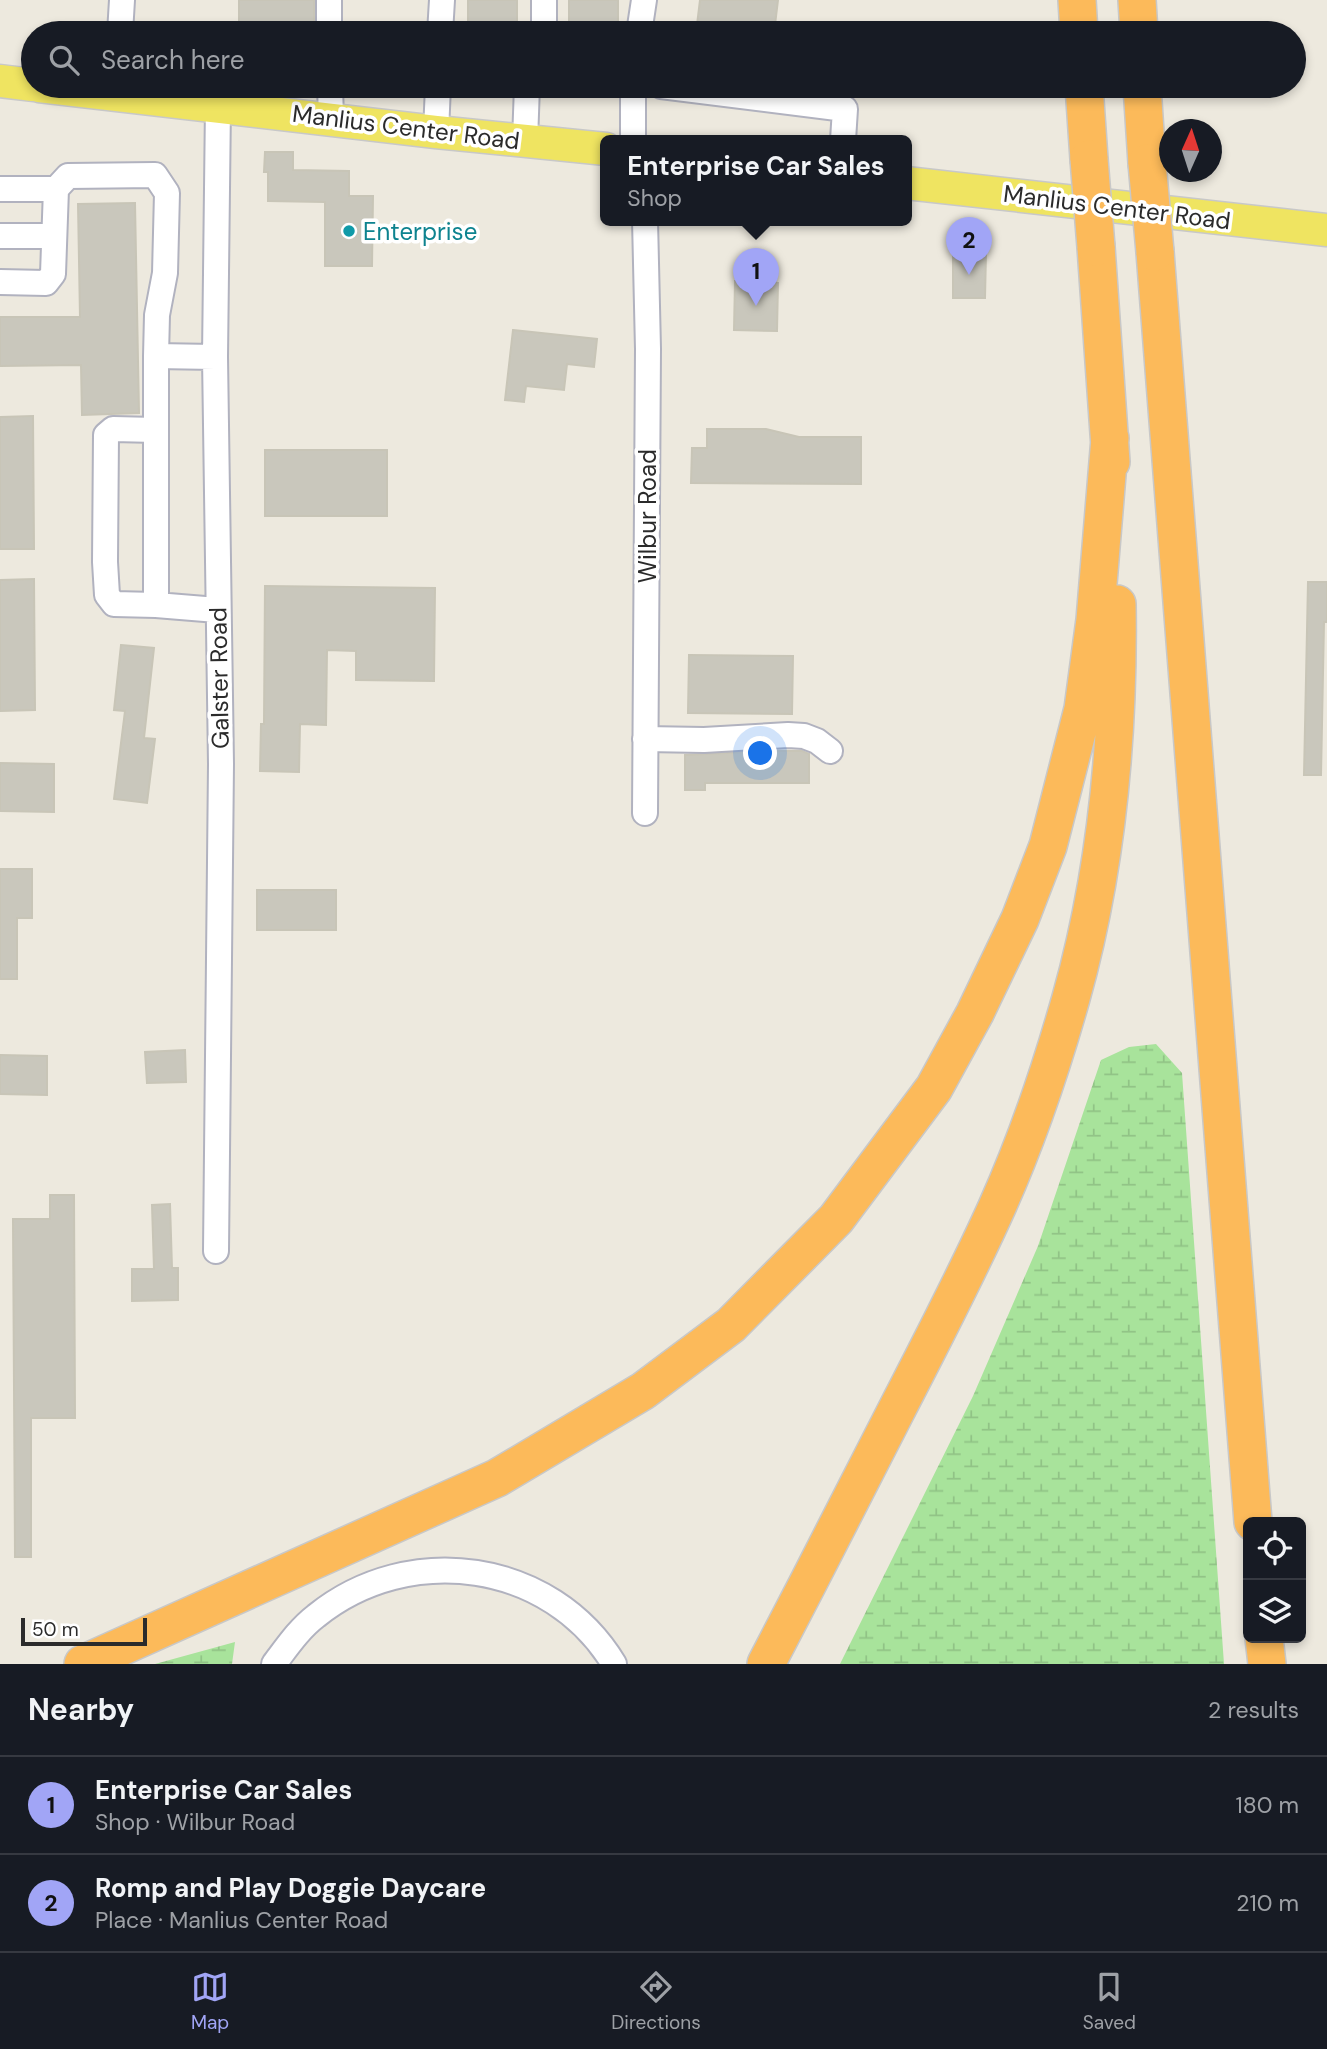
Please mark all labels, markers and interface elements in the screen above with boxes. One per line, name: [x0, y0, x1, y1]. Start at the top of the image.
search box: [21, 21, 1306, 98]
icon: search: [45, 41, 83, 79]
text: Search here: [101, 43, 244, 77]
street label: Manlius Center Road: [291, 98, 521, 156]
north arrow: [1159, 119, 1222, 182]
popup: [600, 135, 912, 226]
text: Enterprise Car Sales: [627, 149, 885, 183]
street label: Manlius Center Road: [1002, 178, 1232, 236]
text: Shop: [627, 183, 682, 213]
place label: Enterprise: [363, 216, 477, 247]
pin: 2: [946, 217, 992, 275]
marker: Enterprise: [341, 223, 357, 239]
pin: 1: [733, 248, 779, 306]
street label: Wilbur Road: [632, 449, 663, 583]
street label: Galster Road: [202, 607, 236, 749]
your location: [743, 736, 777, 770]
map controls: [1243, 1517, 1306, 1643]
button: locate: [1243, 1517, 1306, 1580]
button: layers: [1243, 1580, 1306, 1643]
scale bar: [21, 1615, 147, 1647]
text: 50 m: [32, 1617, 79, 1642]
text: Nearby: [28, 1690, 134, 1729]
text: 2 results: [1208, 1695, 1299, 1725]
text: Enterprise Car Sales: [95, 1773, 352, 1807]
text: 1: [47, 1790, 55, 1820]
text: 180 m: [1235, 1790, 1299, 1820]
text: Shop · Wilbur Road: [95, 1807, 295, 1837]
text: Romp and Play Doggie Daycare: [95, 1871, 486, 1905]
text: 2: [44, 1888, 58, 1918]
text: 210 m: [1236, 1888, 1299, 1918]
text: Place · Manlius Center Road: [95, 1905, 388, 1935]
tab: Map: [191, 1968, 229, 2035]
tab: Directions: [611, 1968, 701, 2035]
tab: Saved: [1083, 1968, 1136, 2035]

